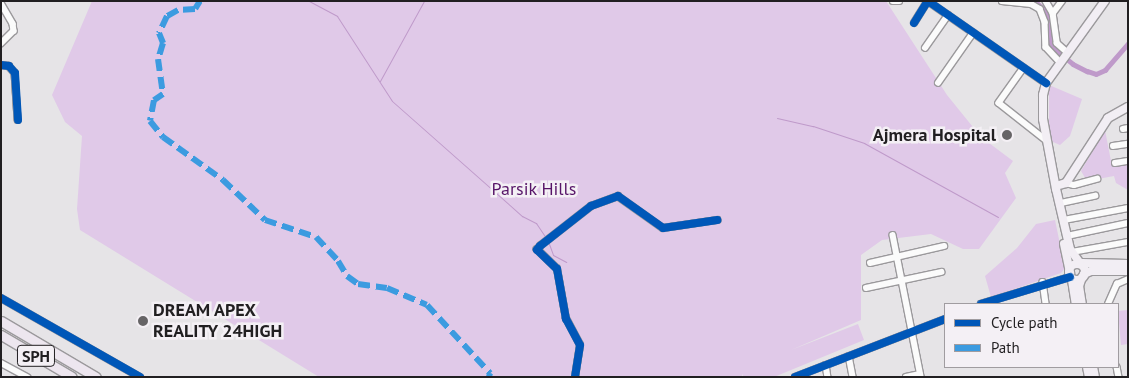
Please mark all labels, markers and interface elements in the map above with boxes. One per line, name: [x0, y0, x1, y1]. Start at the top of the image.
place label: Ajmera Hospital: [873, 124, 996, 146]
marker: Ajmera Hospital: [1000, 128, 1014, 142]
park label: Parsik Hills: [491, 178, 577, 200]
place label: DREAM APEX REALITY 24HIGH: [153, 300, 283, 342]
legend: [944, 303, 1119, 368]
text: Cycle path: [991, 313, 1057, 332]
marker: DREAM APEX REALITY 24HIGH: [137, 315, 149, 327]
text: Path: [991, 338, 1020, 357]
road number: SPH: [16, 342, 56, 370]

